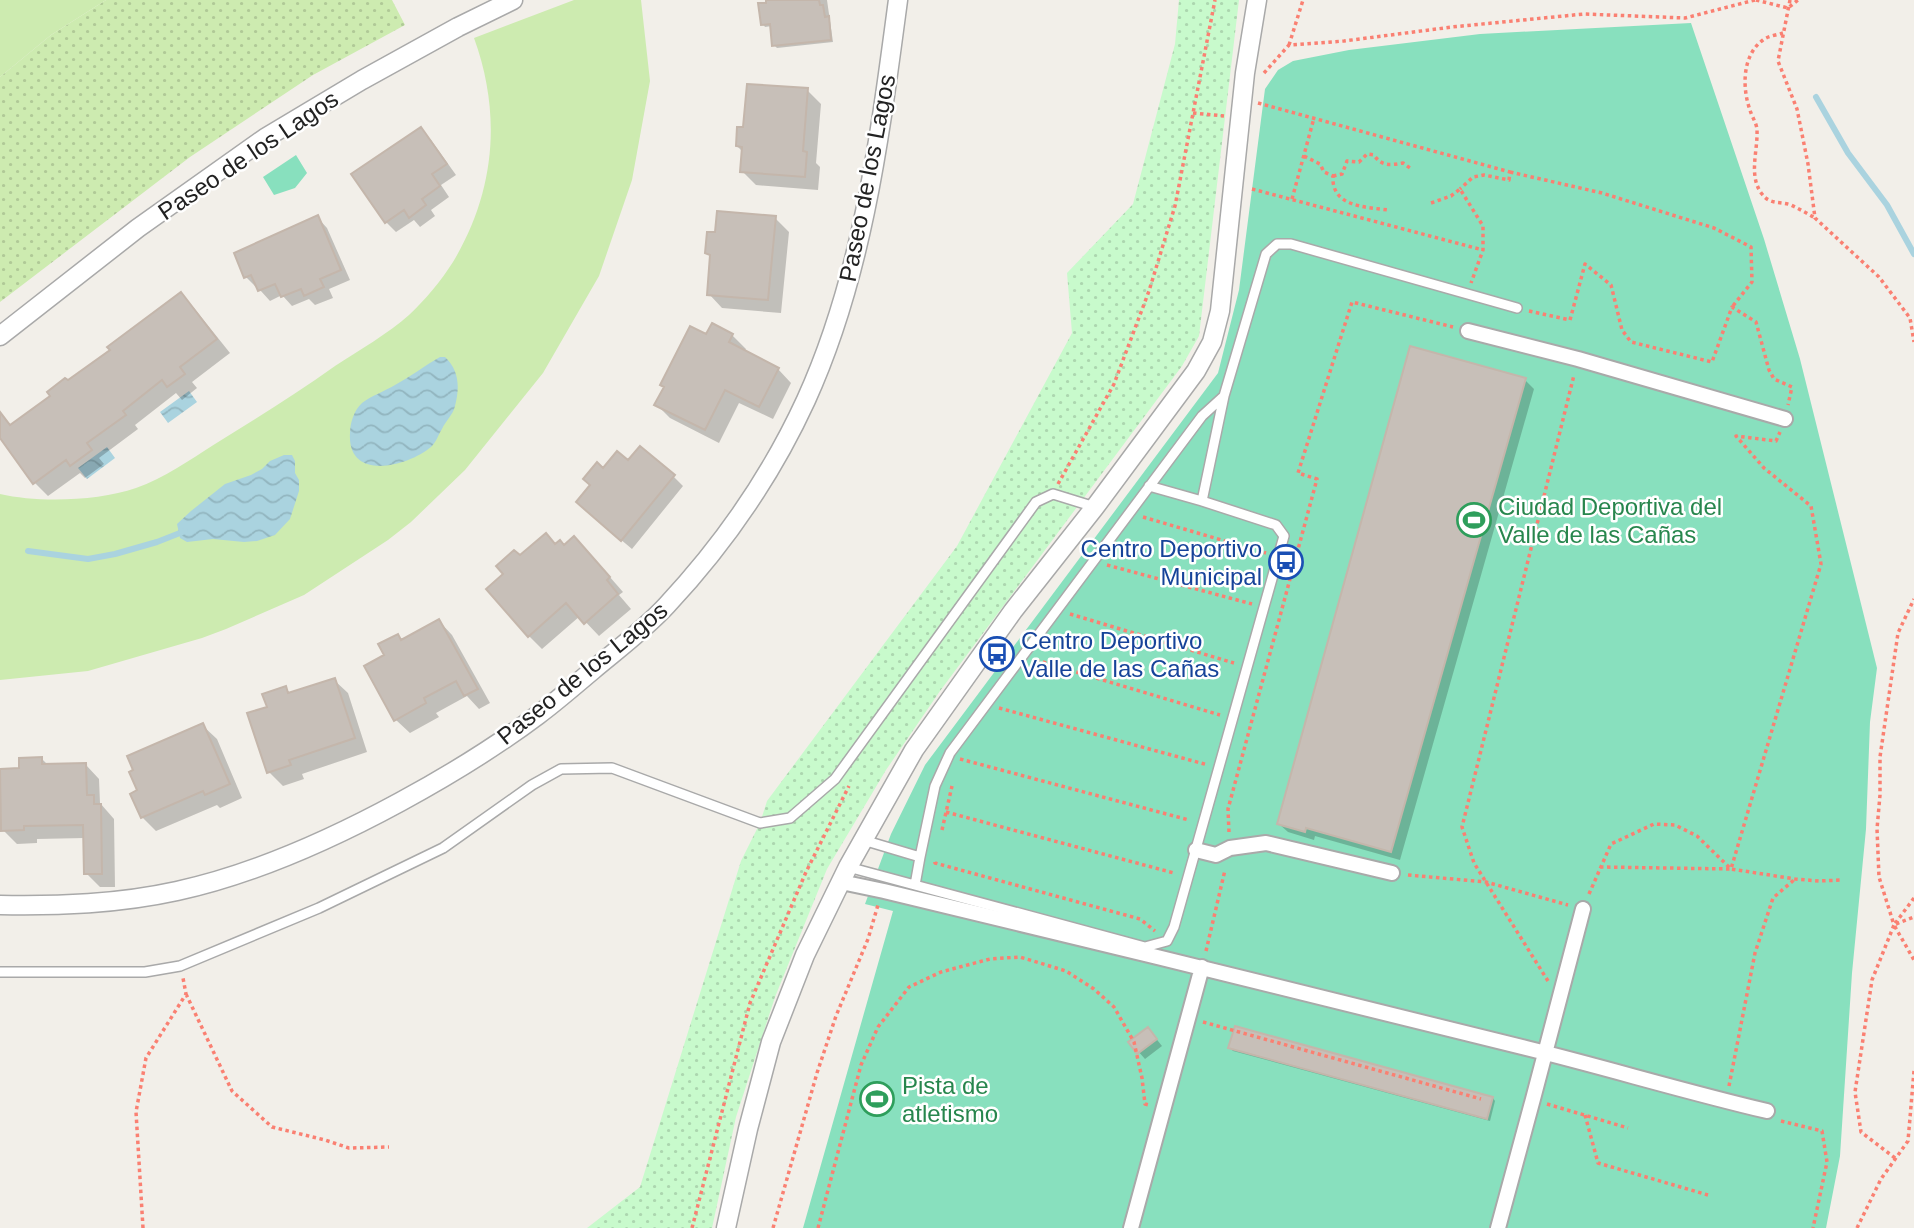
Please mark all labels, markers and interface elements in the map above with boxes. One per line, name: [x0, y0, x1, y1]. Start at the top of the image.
street label: Paseo de los Lagos: [834, 72, 900, 284]
street label: Paseo de los Lagos: [153, 85, 343, 225]
place label: Ciudad Deportiva del Valle de las Cañas: [1498, 493, 1722, 548]
sports icon: Ciudad Deportiva del Valle de las Cañas: [1455, 501, 1493, 539]
place label: Centro Deportivo Municipal: [1081, 535, 1262, 590]
bus stop icon: Centro Deportivo Municipal: [1267, 543, 1305, 581]
street label: Paseo de los Lagos: [492, 596, 672, 750]
place label: Centro Deportivo Valle de las Cañas: [1021, 627, 1219, 682]
bus stop icon: Centro Deportivo Valle de las Cañas: [978, 635, 1016, 673]
place label: Pista de atletismo: [902, 1072, 998, 1127]
sports icon: Pista de atletismo: [858, 1080, 896, 1118]

